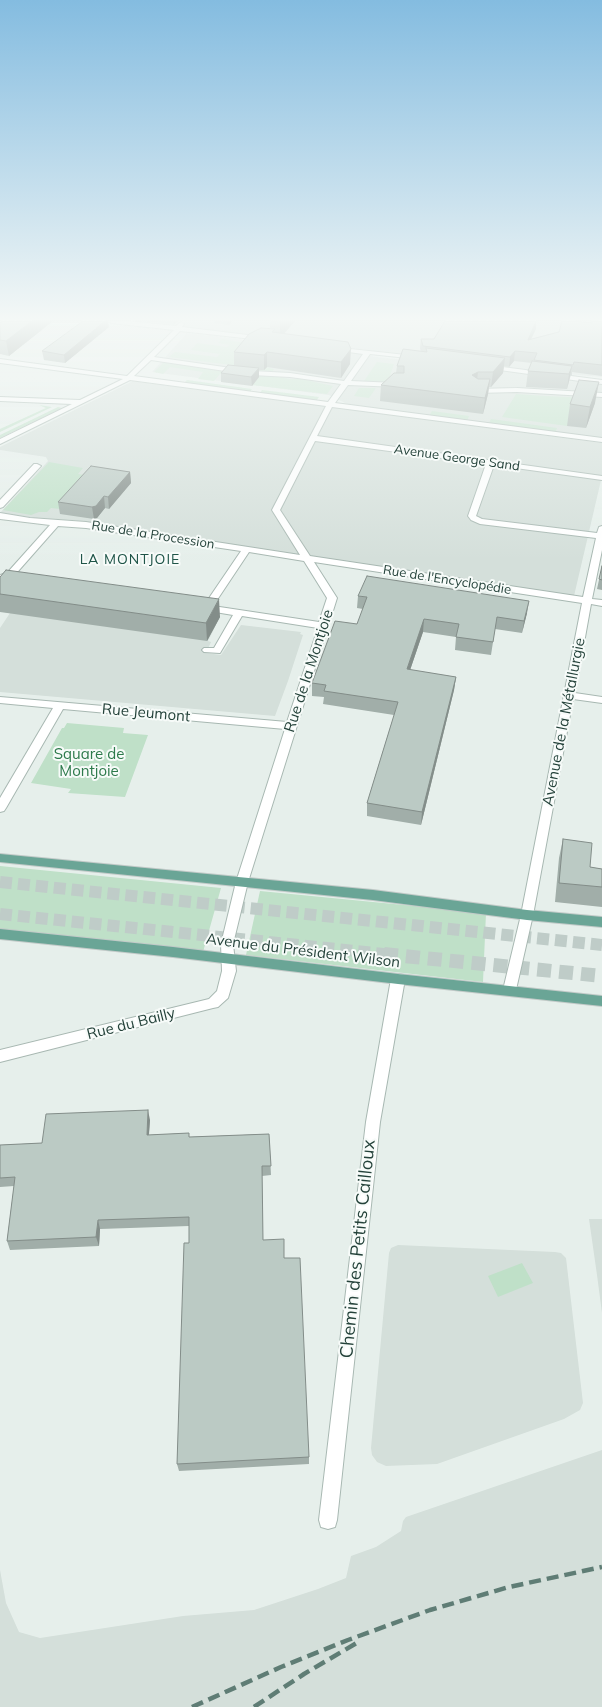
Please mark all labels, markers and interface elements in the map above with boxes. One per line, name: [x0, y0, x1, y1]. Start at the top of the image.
street label: Avenue George Sand: [393, 441, 521, 475]
street label: Rue de la Procession: [90, 518, 216, 552]
district label: LA MONTJOIE: [80, 552, 180, 568]
street label: Rue de l'Encyclopédie: [382, 562, 512, 598]
street label: Rue de la Montjoie: [281, 607, 337, 735]
street label: Avenue de la Métallurgie: [539, 636, 589, 808]
street label: Rue Jeumont: [101, 700, 191, 726]
park label: Square de Montjoie: [54, 745, 124, 780]
street label: Avenue du Président Wilson: [205, 930, 401, 972]
street label: Rue du Bailly: [85, 1004, 177, 1044]
street label: Chemin des Petits Cailloux: [336, 1139, 380, 1359]

